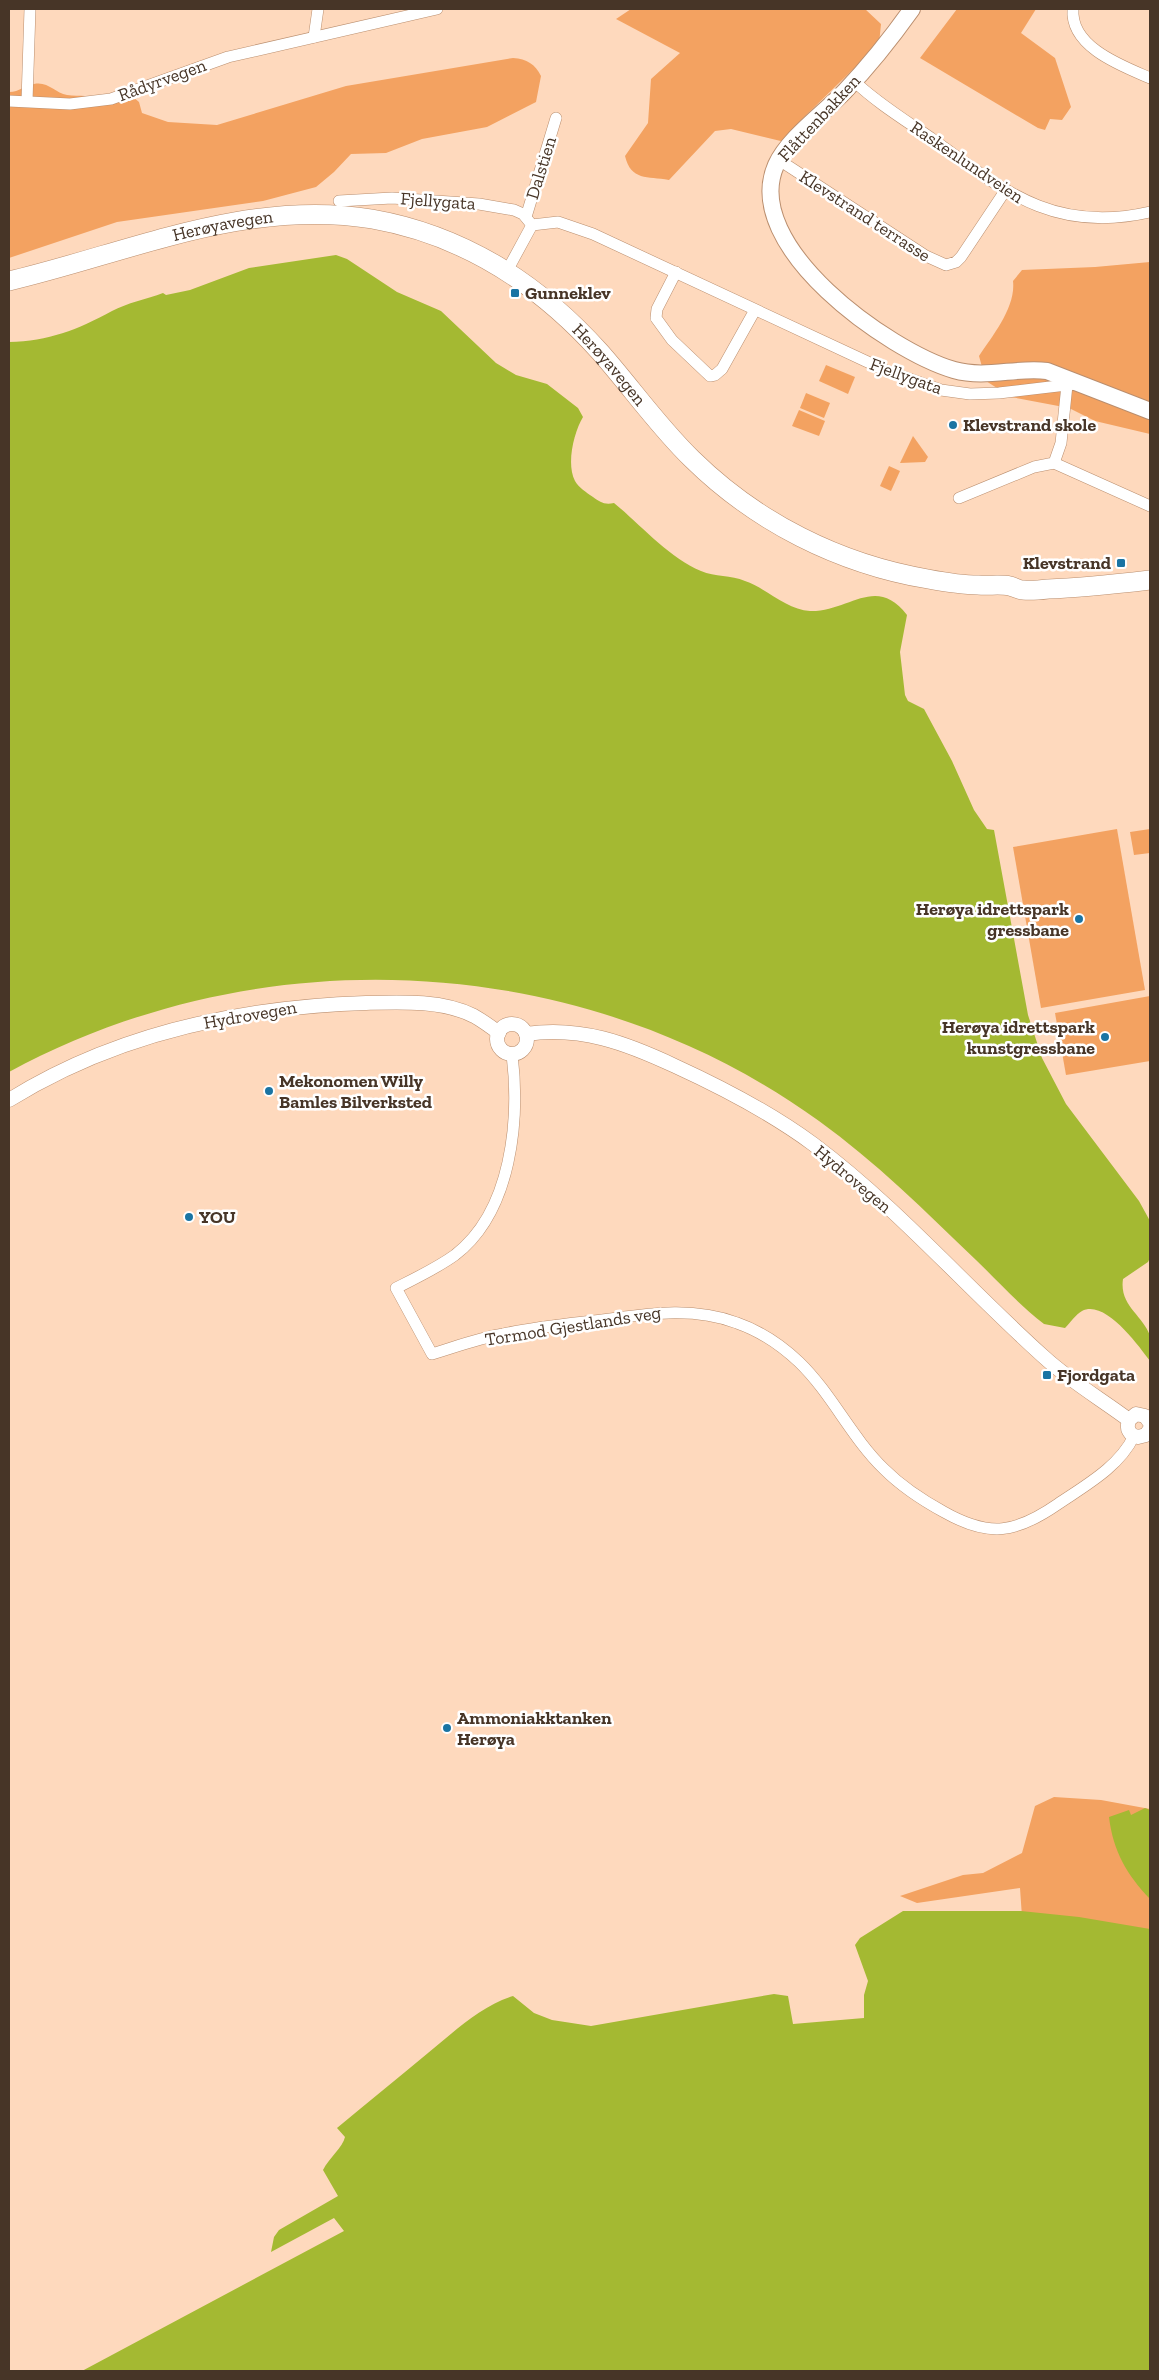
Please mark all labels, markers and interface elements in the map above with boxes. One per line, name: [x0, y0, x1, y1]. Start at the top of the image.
street label: Rådyrvegen: [115, 54, 210, 106]
street label: Flåttenbakken: [773, 69, 865, 166]
street label: Raskenlundveien: [906, 116, 1028, 208]
street label: Dalstien: [521, 133, 561, 202]
street label: Klevstrand terrasse: [795, 165, 935, 267]
street label: Fjellygata: [400, 187, 477, 215]
street label: Herøyavegen: [170, 205, 275, 246]
place label: Gunneklev: [525, 282, 611, 304]
marker: Gunneklev: [509, 287, 521, 299]
street label: Herøyavegen: [568, 319, 651, 411]
street label: Fjellygata: [867, 353, 945, 399]
place label: Klevstrand skole: [963, 414, 1096, 436]
marker: Klevstrand skole: [947, 419, 959, 431]
place label: Klevstrand: [1023, 552, 1112, 574]
marker: Klevstrand: [1115, 557, 1127, 569]
place label: Herøya idrettspark gressbane: [916, 898, 1069, 941]
marker: Herøya idrettspark gressbane: [1073, 913, 1085, 925]
street label: Hydrovegen: [202, 996, 299, 1034]
place label: Herøya idrettspark kunstgressbane: [942, 1016, 1095, 1059]
marker: Herøya idrettspark kunstgressbane: [1099, 1031, 1111, 1043]
place label: Mekonomen Willy Bamles Bilverksted: [279, 1070, 433, 1113]
marker: Mekonomen Willy Bamles Bilverksted: [263, 1085, 275, 1097]
street label: Hydrovegen: [810, 1140, 897, 1218]
place label: YOU: [199, 1206, 236, 1228]
marker: YOU: [183, 1211, 195, 1223]
street label: Tormod Gjestlands veg: [483, 1301, 663, 1351]
place label: Fjordgata: [1057, 1364, 1135, 1386]
marker: Fjordgata: [1041, 1369, 1053, 1381]
place label: Ammoniakktanken Herøya: [457, 1707, 612, 1750]
marker: Ammoniakktanken Herøya: [441, 1722, 453, 1734]

